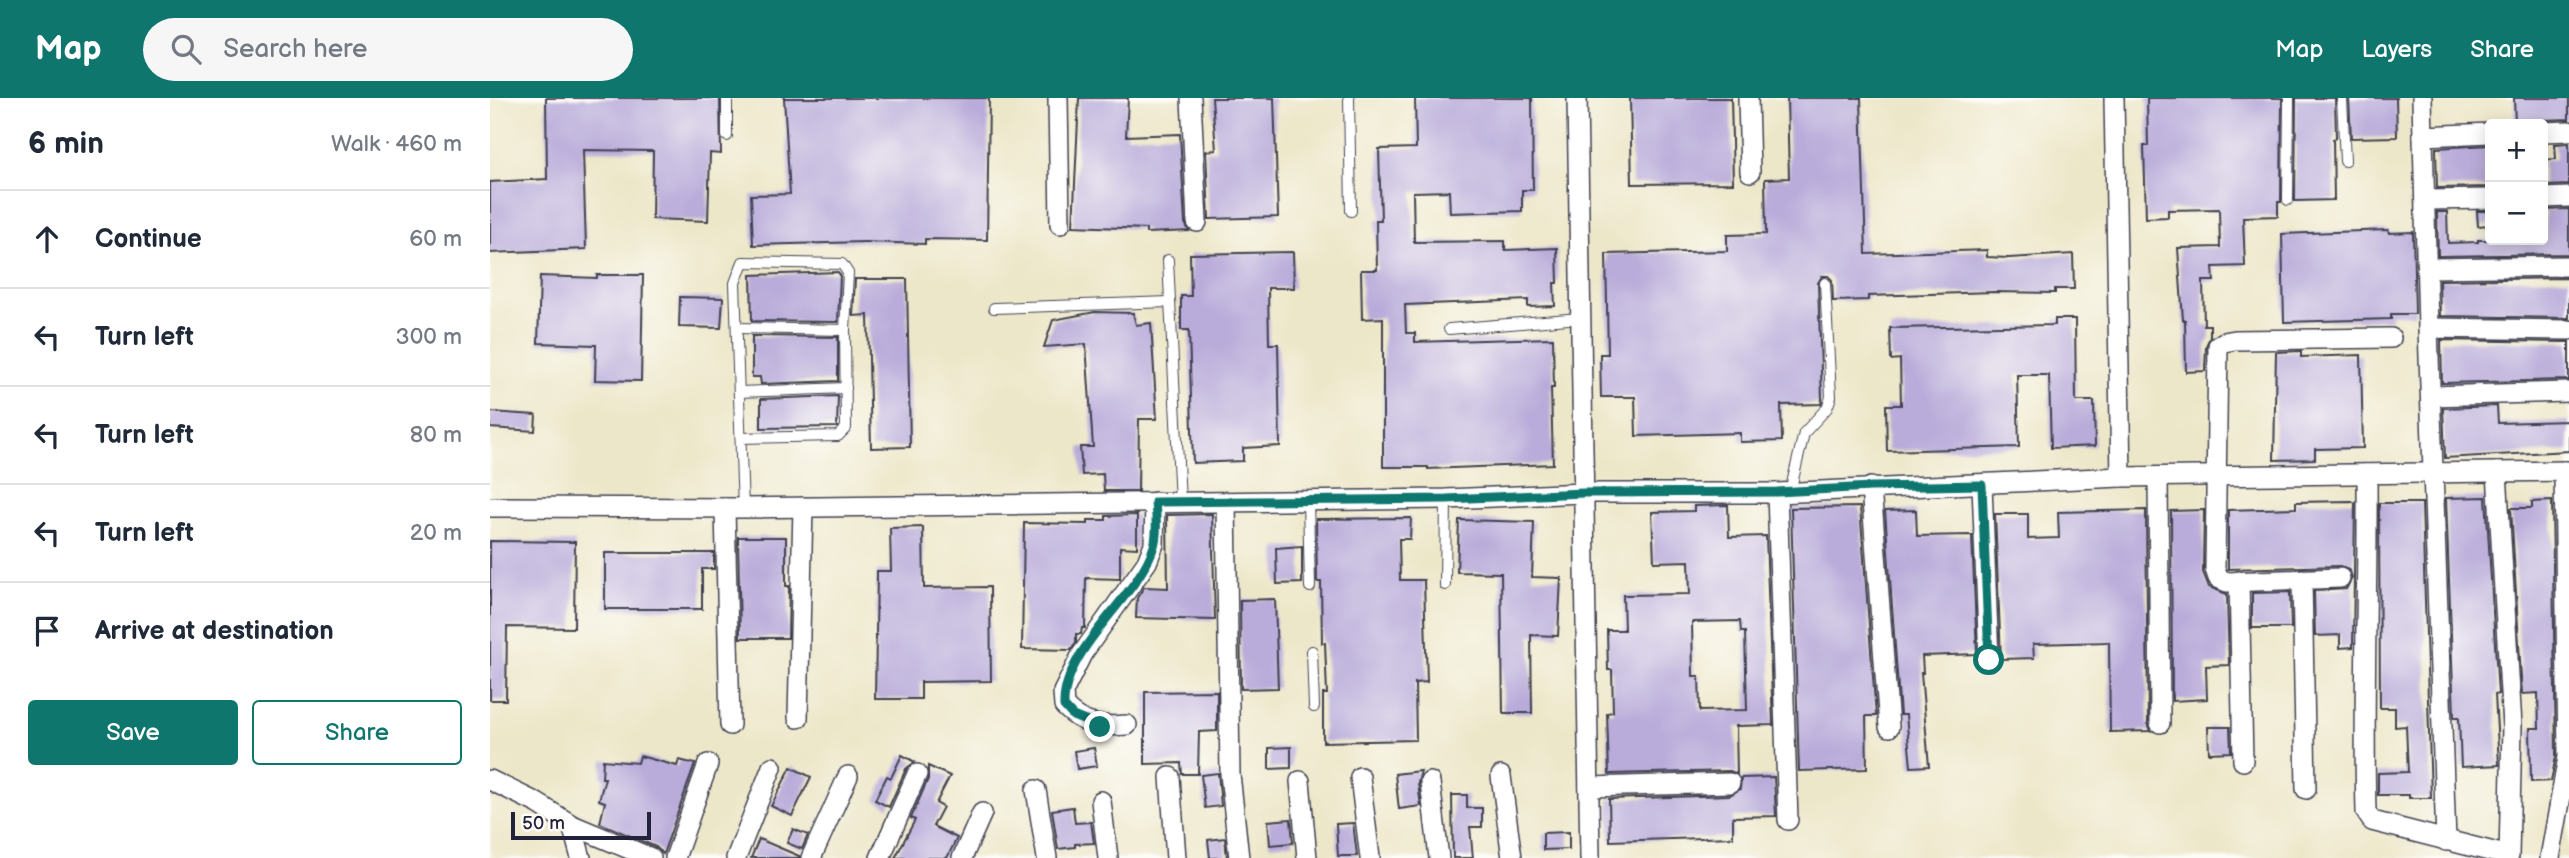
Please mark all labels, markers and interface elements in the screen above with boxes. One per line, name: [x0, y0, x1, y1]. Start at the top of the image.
search box: [143, 18, 633, 81]
text: Map: [35, 29, 101, 69]
icon: search: [167, 30, 205, 68]
text: Search here: [223, 34, 367, 65]
text: Map: [2275, 35, 2323, 64]
text: Layers: [2361, 35, 2432, 64]
text: Share: [2470, 35, 2534, 64]
map controls: [2485, 119, 2548, 245]
button: +: [2485, 119, 2548, 182]
text: 6 min: [28, 126, 104, 162]
text: Walk · 460 m: [331, 130, 462, 158]
button: −: [2485, 182, 2548, 245]
icon: ahead: [28, 220, 66, 258]
text: Continue: [95, 224, 202, 255]
text: 60 m: [409, 225, 462, 253]
icon: left: [28, 318, 66, 356]
text: Turn left: [95, 322, 194, 353]
text: 300 m: [396, 323, 462, 351]
icon: left: [28, 416, 66, 454]
text: Turn left: [95, 420, 194, 451]
text: 80 m: [410, 421, 462, 449]
icon: left: [28, 514, 66, 552]
text: Turn left: [95, 518, 194, 549]
text: 20 m: [410, 519, 462, 547]
icon: arrive: [28, 612, 66, 650]
text: Arrive at destination: [95, 616, 334, 647]
route start: [1973, 644, 2004, 675]
button: Save: [28, 700, 238, 765]
button: Share: [252, 700, 462, 765]
route end: [1084, 711, 1115, 742]
scale bar: [511, 809, 651, 841]
text: 50 m: [522, 812, 565, 835]

